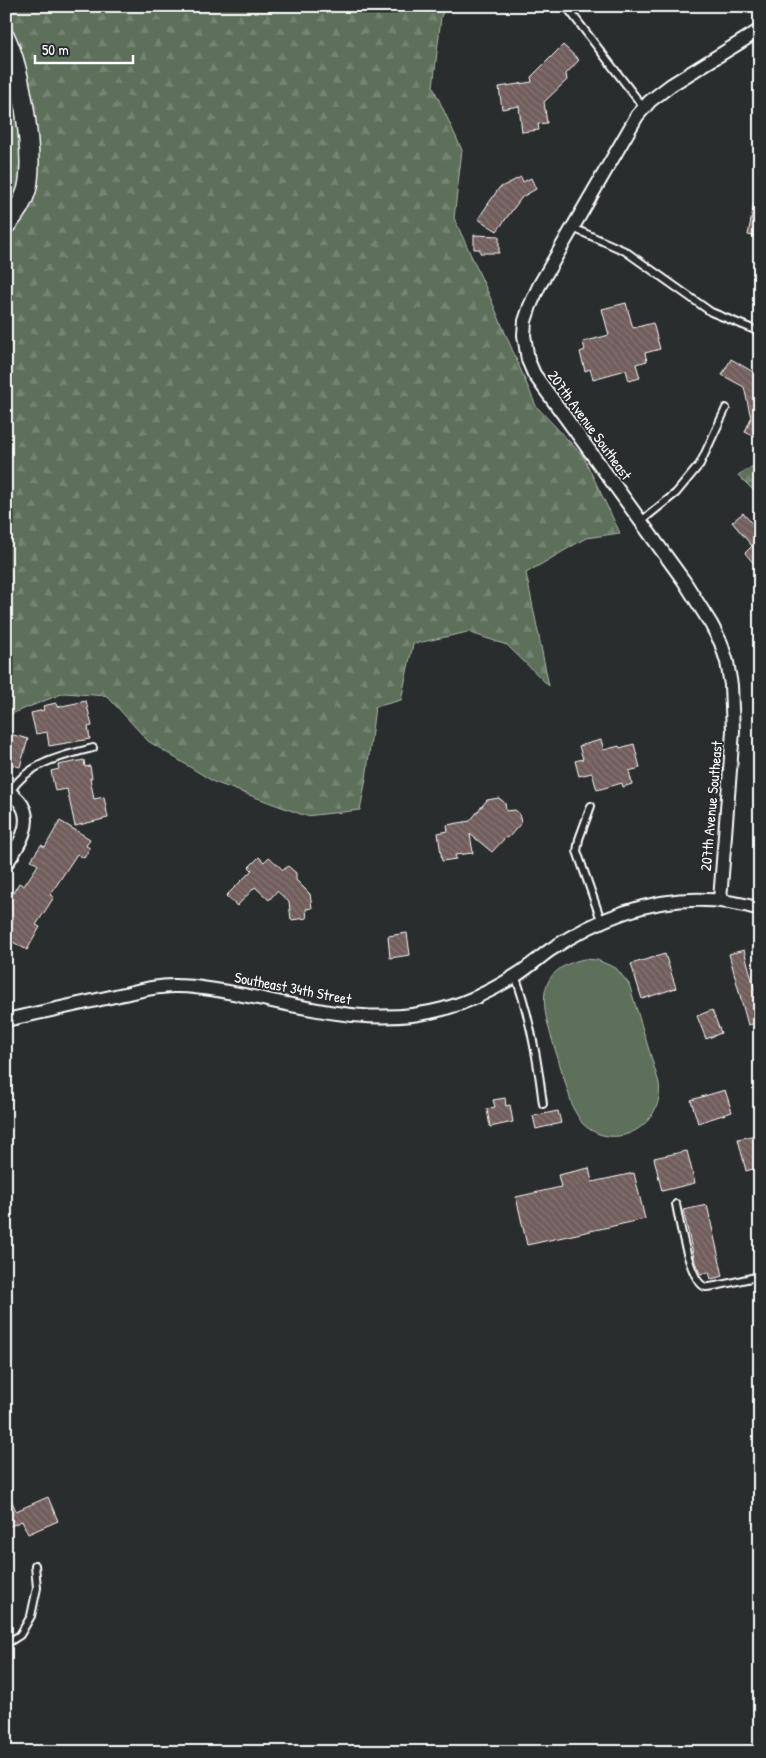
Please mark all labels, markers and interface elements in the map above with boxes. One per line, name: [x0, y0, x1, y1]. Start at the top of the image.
scale bar: [35, 32, 132, 64]
text: 50 m: [42, 39, 69, 60]
street label: 207th Avenue Southeast: [543, 366, 637, 485]
street label: 207th Avenue Southeast: [695, 739, 727, 872]
street label: Southeast 34th Street: [233, 966, 354, 1010]

